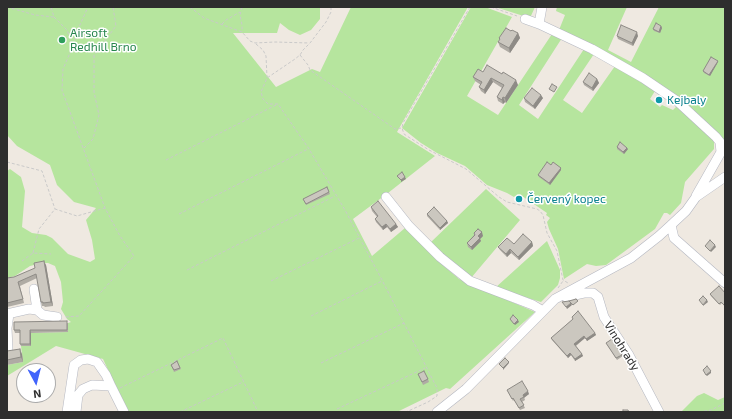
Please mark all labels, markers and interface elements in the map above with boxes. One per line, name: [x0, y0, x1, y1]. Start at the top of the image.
place label: Airsoft Redhill Brno: [70, 26, 136, 54]
marker: Airsoft Redhill Brno: [57, 35, 67, 45]
place label: Kejbaly: [667, 93, 706, 107]
marker: Kejbaly: [654, 95, 664, 105]
place label: Červený kopec: [527, 192, 606, 206]
marker: Červený kopec: [514, 194, 524, 204]
street label: Vinohrady: [601, 319, 643, 373]
north arrow: [16, 363, 56, 403]
text: N: [33, 387, 42, 401]

